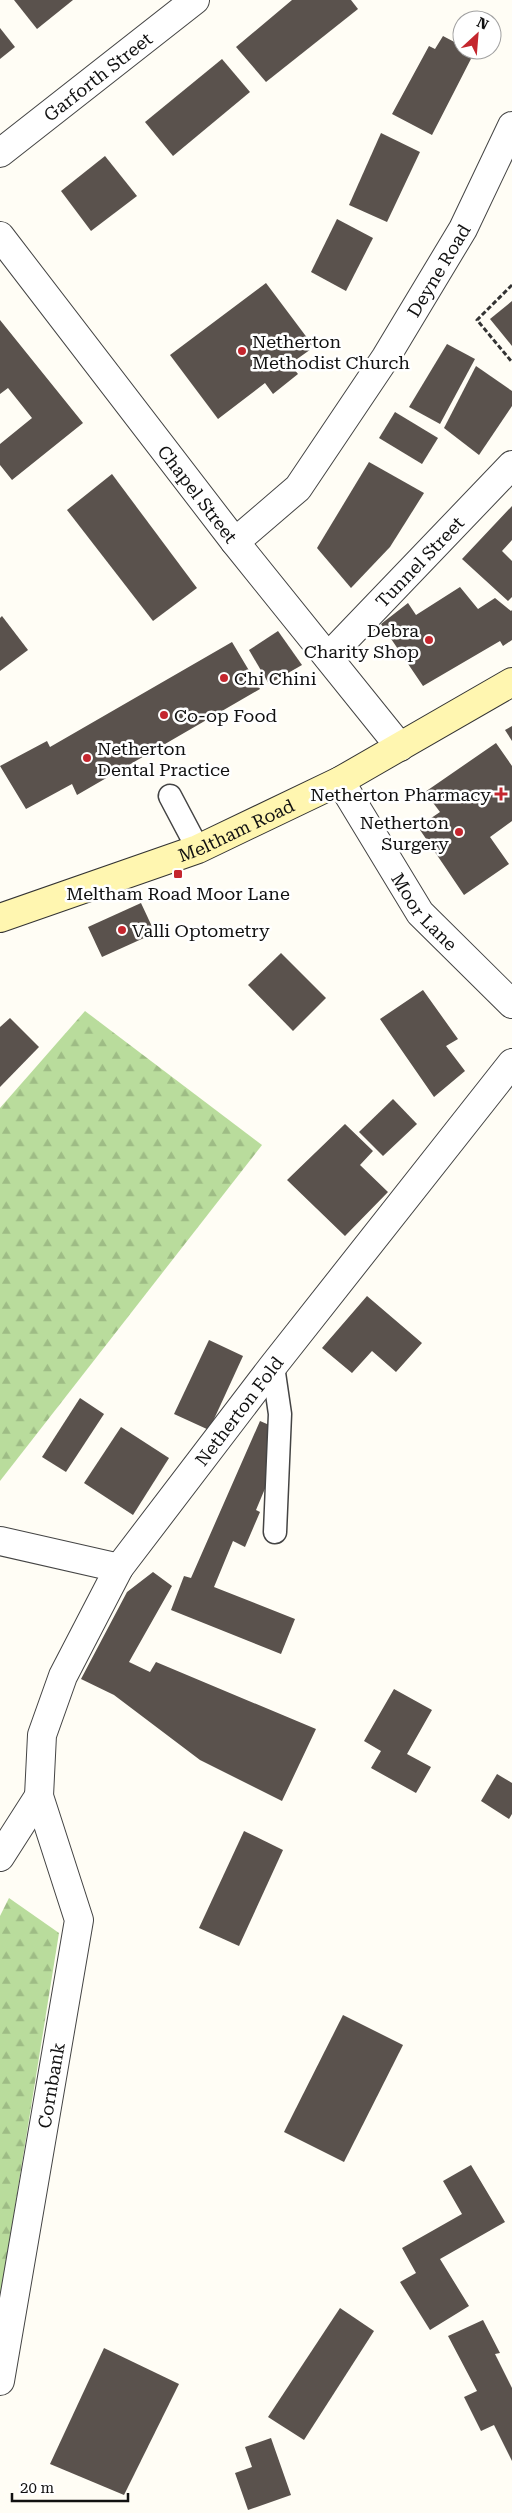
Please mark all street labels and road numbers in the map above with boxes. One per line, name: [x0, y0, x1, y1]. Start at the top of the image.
street label: Garforth Street: [39, 27, 156, 125]
street label: Deyne Road: [402, 220, 474, 321]
street label: Chapel Street: [154, 441, 242, 547]
street label: Tunnel Street: [371, 512, 468, 612]
street label: Meltham Road: [175, 794, 298, 866]
street label: Moor Lane: [388, 869, 462, 955]
street label: Netherton Fold: [190, 1352, 287, 1470]
street label: Cornbank: [33, 2041, 68, 2130]

